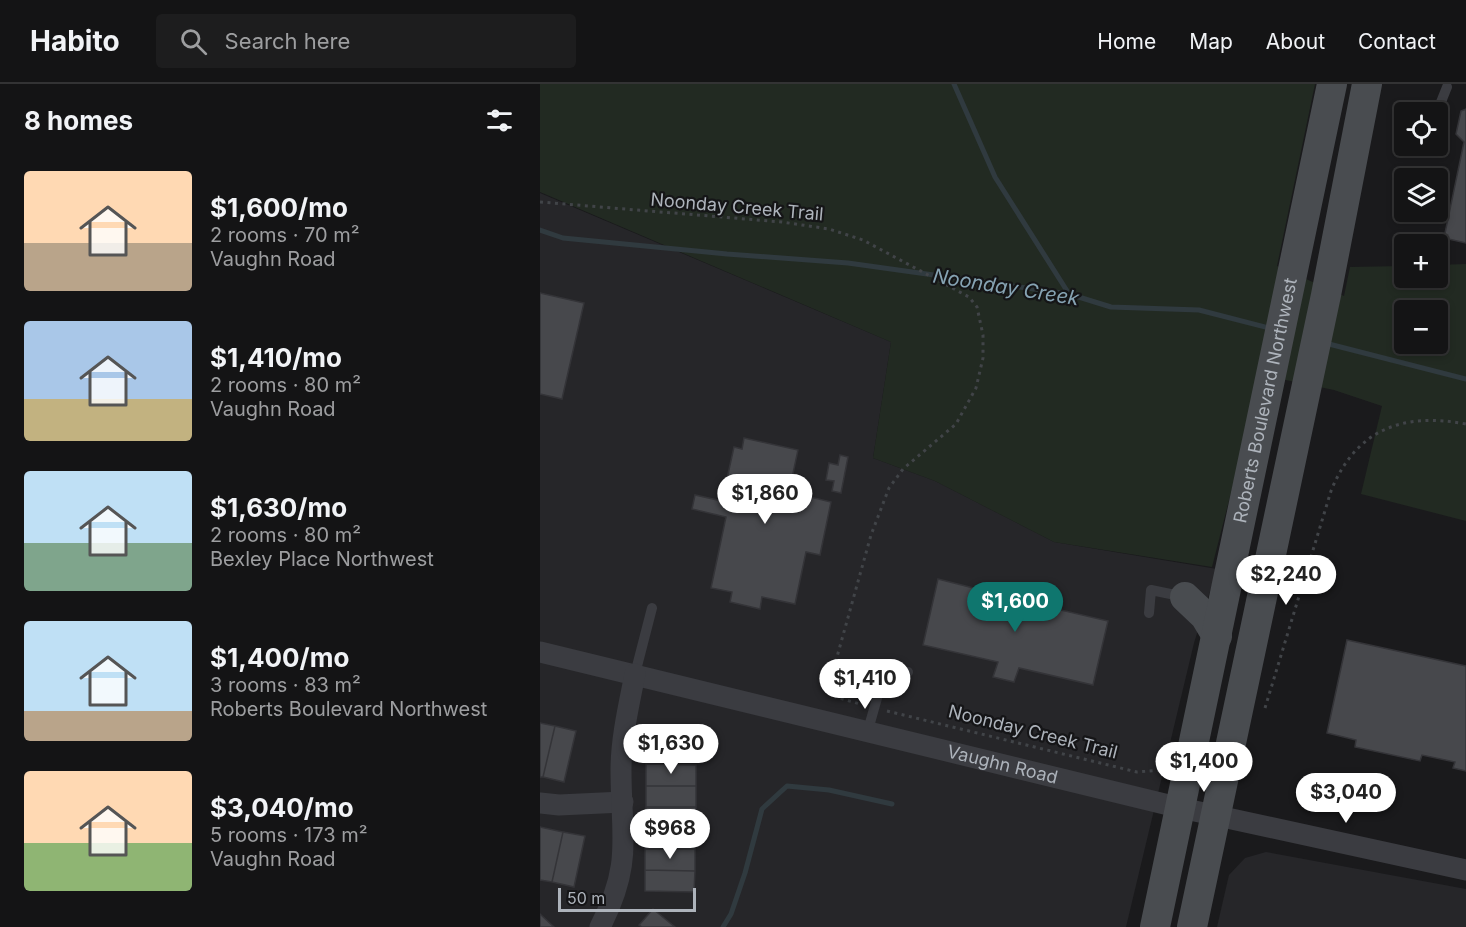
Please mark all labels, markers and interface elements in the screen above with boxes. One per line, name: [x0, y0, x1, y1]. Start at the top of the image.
search box: [156, 14, 576, 68]
text: Habito: [30, 24, 120, 58]
icon: search: [177, 25, 210, 58]
text: Search here: [225, 28, 350, 54]
text: Home: [1097, 29, 1156, 54]
text: Map: [1189, 29, 1233, 54]
text: About: [1266, 29, 1325, 54]
text: Contact: [1358, 29, 1436, 54]
map controls: [1394, 102, 1448, 354]
button: locate: [1394, 102, 1448, 156]
icon: filters: [483, 104, 516, 137]
text: 8 homes: [24, 105, 133, 136]
button: layers: [1394, 168, 1448, 222]
street label: Noonday Creek Trail: [650, 188, 824, 225]
text: $1,600/mo: [210, 192, 348, 223]
icon: home: [72, 195, 144, 267]
text: 2 rooms · 70 m²: [210, 223, 360, 247]
button: +: [1394, 234, 1448, 288]
text: Vaughn Road: [210, 247, 336, 271]
water label: Noonday Creek: [931, 264, 1082, 311]
street label: Roberts Boulevard Northwest: [1229, 276, 1301, 525]
button: −: [1394, 300, 1448, 354]
text: $1,410/mo: [210, 342, 342, 373]
icon: home: [72, 345, 144, 417]
text: 2 rooms · 80 m²: [210, 373, 361, 397]
text: Vaughn Road: [210, 397, 336, 421]
pin: $1,860: [716, 474, 814, 525]
text: $1,860: [731, 481, 799, 505]
text: $1,630/mo: [210, 492, 347, 523]
icon: home: [72, 495, 144, 567]
text: 2 rooms · 80 m²: [210, 523, 361, 547]
text: Bexley Place Northwest: [210, 547, 434, 571]
pin: $2,240: [1237, 555, 1335, 606]
text: $2,240: [1250, 562, 1322, 586]
pin: $1,600: [966, 582, 1064, 633]
text: $1,600: [981, 589, 1049, 613]
text: $1,400/mo: [210, 642, 349, 673]
icon: home: [72, 645, 144, 717]
pin: $1,410: [816, 659, 914, 710]
text: $1,410: [833, 666, 897, 690]
text: 3 rooms · 83 m²: [210, 673, 361, 697]
text: Roberts Boulevard Northwest: [210, 697, 487, 721]
street label: Noonday Creek Trail: [946, 700, 1120, 763]
pin: $1,630: [622, 724, 720, 775]
text: $1,630: [637, 731, 705, 755]
street label: Vaughn Road: [945, 740, 1060, 788]
pin: $1,400: [1155, 742, 1253, 793]
text: $1,400: [1170, 749, 1238, 773]
pin: $3,040: [1297, 773, 1395, 824]
text: $3,040: [1310, 780, 1382, 804]
text: $3,040/mo: [210, 792, 354, 823]
icon: home: [72, 795, 144, 867]
pin: $968: [634, 809, 706, 860]
text: $968: [644, 816, 696, 840]
text: 5 rooms · 173 m²: [210, 823, 368, 847]
text: Vaughn Road: [210, 847, 336, 871]
scale bar: [558, 885, 696, 912]
text: 50 m: [567, 888, 605, 908]

